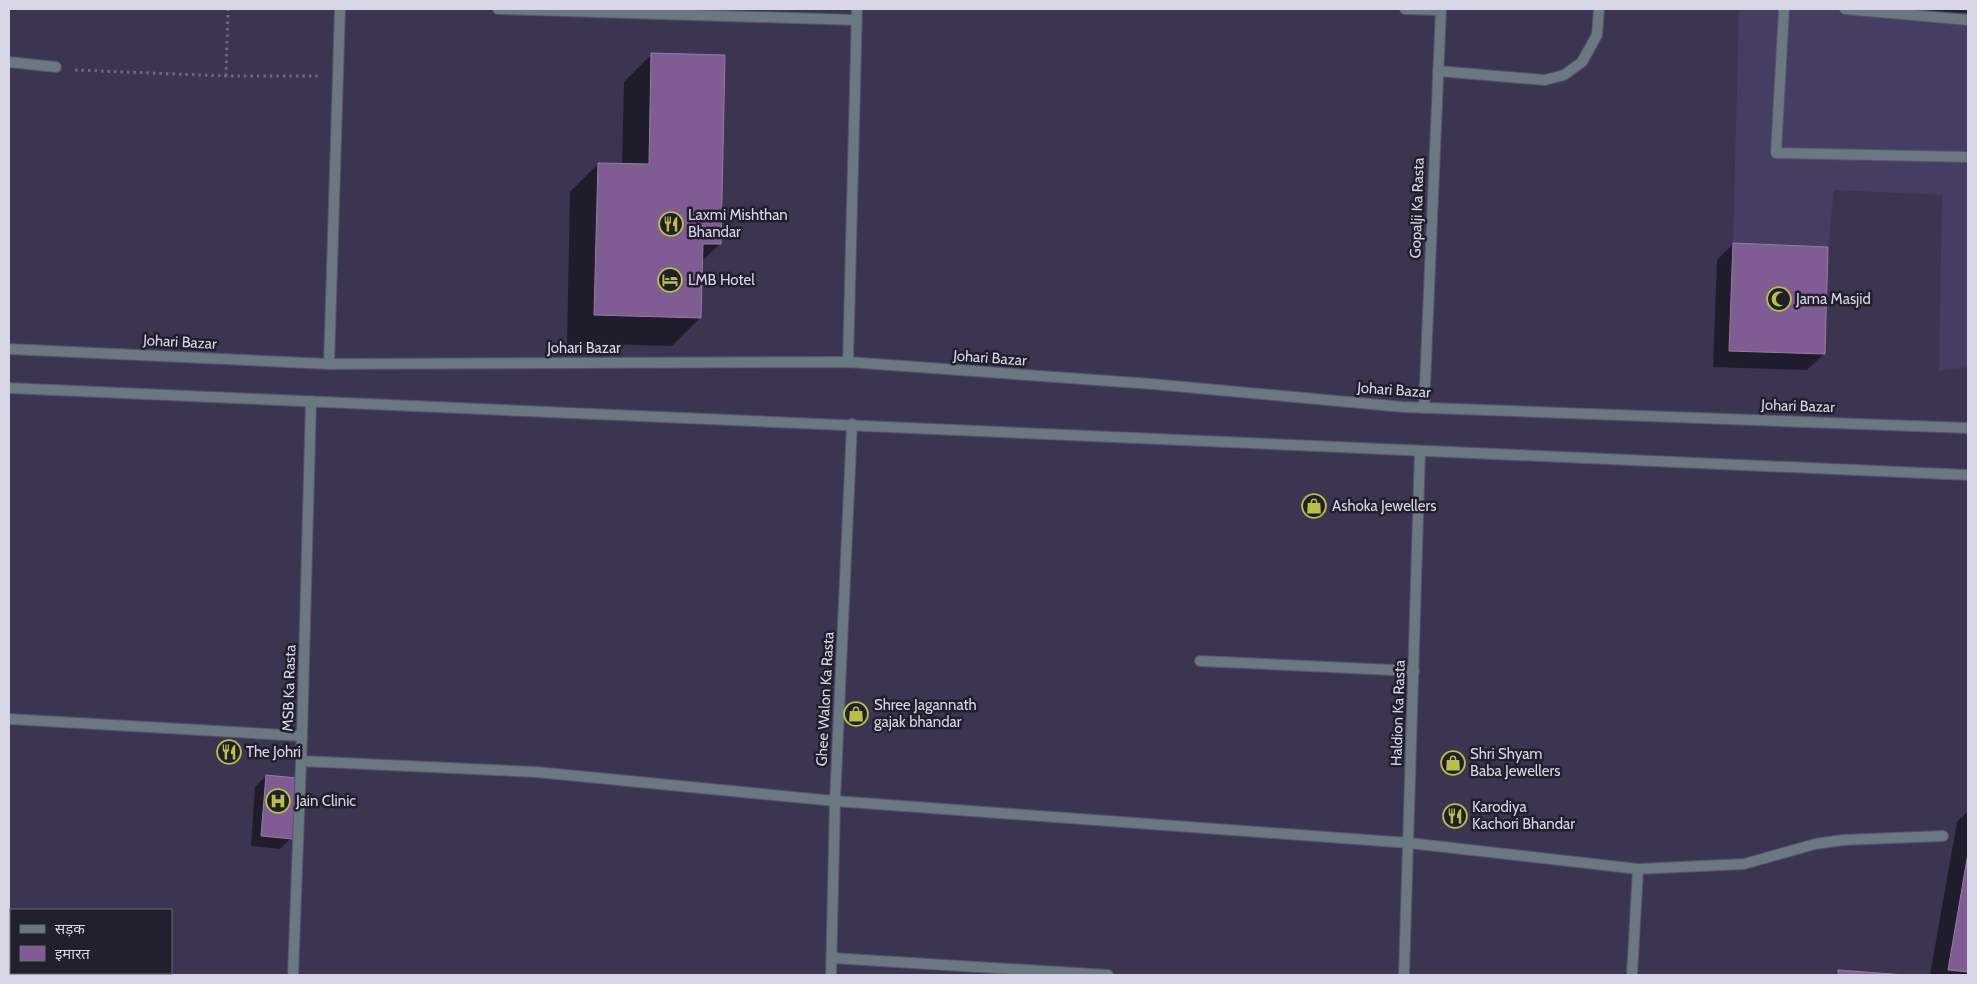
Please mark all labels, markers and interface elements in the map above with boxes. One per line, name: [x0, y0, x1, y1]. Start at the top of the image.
street label: Gopalji Ka Rasta: [1406, 157, 1428, 259]
place label: Laxmi Mishthan Bhandar: [688, 206, 788, 241]
restaurant icon: Laxmi Mishthan Bhandar: [658, 211, 684, 237]
hotel icon: LMB Hotel: [657, 267, 683, 293]
place label: LMB Hotel: [688, 271, 755, 289]
mosque icon: Jama Masjid: [1766, 286, 1792, 312]
place label: Jama Masjid: [1795, 290, 1871, 308]
street label: Johari Bazar: [142, 331, 218, 353]
street label: Johari Bazar: [546, 339, 621, 357]
street label: Johari Bazar: [952, 346, 1028, 370]
street label: Johari Bazar: [1356, 378, 1432, 402]
street label: Johari Bazar: [1760, 396, 1835, 416]
shop icon: Ashoka Jewellers: [1301, 493, 1327, 519]
place label: Ashoka Jewellers: [1332, 497, 1436, 515]
street label: Ghee Walon Ka Rasta: [812, 630, 838, 767]
street label: MSB Ka Rasta: [278, 643, 300, 732]
street label: Haldion Ka Rasta: [1387, 659, 1409, 766]
place label: Shree Jagannath gajak bhandar: [874, 696, 977, 731]
shop icon: Shree Jagannath gajak bhandar: [843, 701, 869, 727]
restaurant icon: The Johri: [216, 739, 242, 765]
place label: The Johri: [246, 743, 301, 761]
place label: Shri Shyam Baba Jewellers: [1470, 745, 1560, 780]
shop icon: Shri Shyam Baba Jewellers: [1440, 750, 1466, 776]
hospital icon: Jain Clinic: [265, 788, 291, 814]
place label: Jain Clinic: [295, 792, 356, 810]
place label: Karodiya Kachori Bhandar: [1472, 798, 1575, 833]
restaurant icon: Karodiya Kachori Bhandar: [1442, 803, 1468, 829]
legend: [10, 909, 172, 974]
text: सड़क: [55, 920, 85, 938]
text: इमारत: [55, 945, 90, 963]

